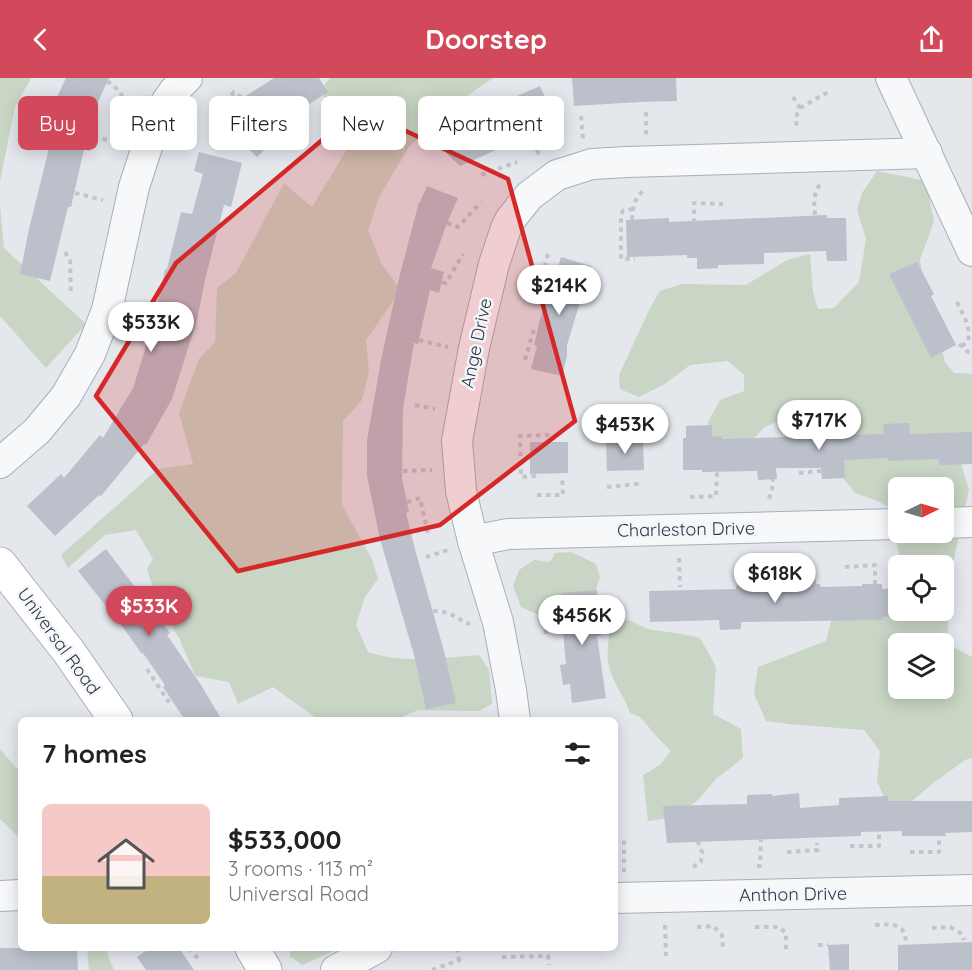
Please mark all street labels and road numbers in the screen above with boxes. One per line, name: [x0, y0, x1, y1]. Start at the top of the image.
street label: Ange Drive: [455, 296, 497, 390]
street label: Charleston Drive: [617, 516, 755, 542]
street label: Universal Road: [12, 583, 106, 699]
street label: Anthon Drive: [739, 882, 847, 906]

